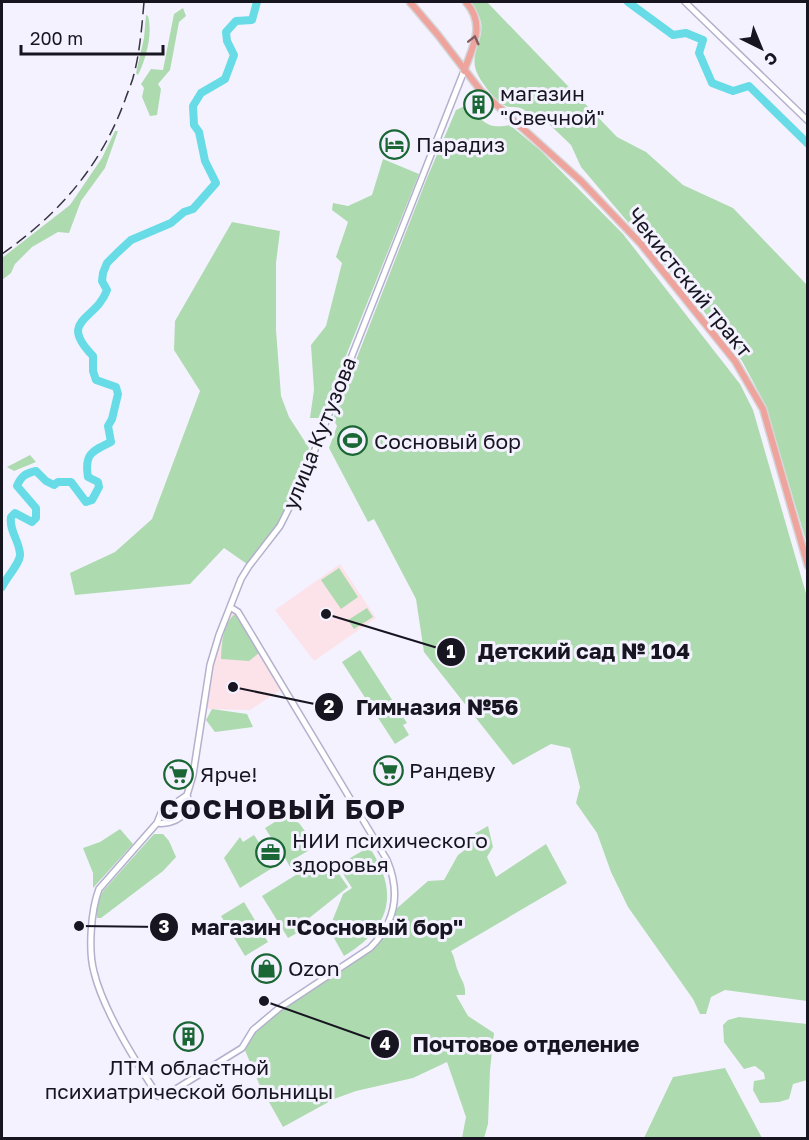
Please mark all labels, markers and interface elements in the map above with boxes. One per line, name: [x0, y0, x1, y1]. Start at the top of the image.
scale bar: [21, 18, 164, 56]
north arrow: [731, 18, 791, 78]
text: 200 m: [30, 27, 83, 49]
one-way arrow: [467, 35, 480, 45]
text: С: [760, 48, 782, 70]
place label: магазин "Свечной": [500, 80, 605, 130]
building icon: магазин "Свечной": [463, 89, 495, 121]
hotel icon: Парадиз: [379, 128, 411, 160]
place label: Парадиз: [416, 131, 505, 157]
street label: Чекистский тракт: [622, 202, 758, 362]
street label: улица Кутузова: [277, 353, 361, 513]
sports icon: Сосновый бор: [337, 425, 369, 457]
place label: Сосновый бор: [374, 428, 521, 454]
callout: Детский сад № 104: [436, 632, 702, 672]
text: Детский сад № 104: [478, 637, 690, 664]
text: 1: [446, 640, 456, 662]
callout: Гимназия №56: [314, 687, 531, 727]
text: Гимназия №56: [356, 693, 518, 720]
text: 2: [324, 695, 335, 717]
supermarket icon: Рандеву: [372, 754, 404, 786]
place label: Рандеву: [409, 757, 496, 783]
supermarket icon: Ярче!: [163, 758, 195, 790]
place label: Ярче!: [200, 761, 257, 787]
district label: СОСНОВЫЙ БОР: [160, 793, 406, 825]
place label: НИИ психического здоровья: [292, 827, 488, 877]
office icon: НИИ психического здоровья: [255, 836, 287, 868]
callout: магазин "Сосновый бор": [149, 907, 475, 947]
text: магазин "Сосновый бор": [191, 913, 463, 940]
text: 3: [159, 915, 170, 937]
shop icon: Ozon: [251, 952, 283, 984]
place label: Ozon: [288, 955, 340, 981]
building icon: ЛТМ областной психиатрической больницы: [173, 1020, 205, 1052]
callout: Почтовое отделение: [370, 1024, 651, 1064]
text: Почтовое отделение: [412, 1030, 640, 1057]
text: 4: [379, 1032, 391, 1054]
place label: ЛТМ областной психиатрической больницы: [45, 1054, 333, 1104]

